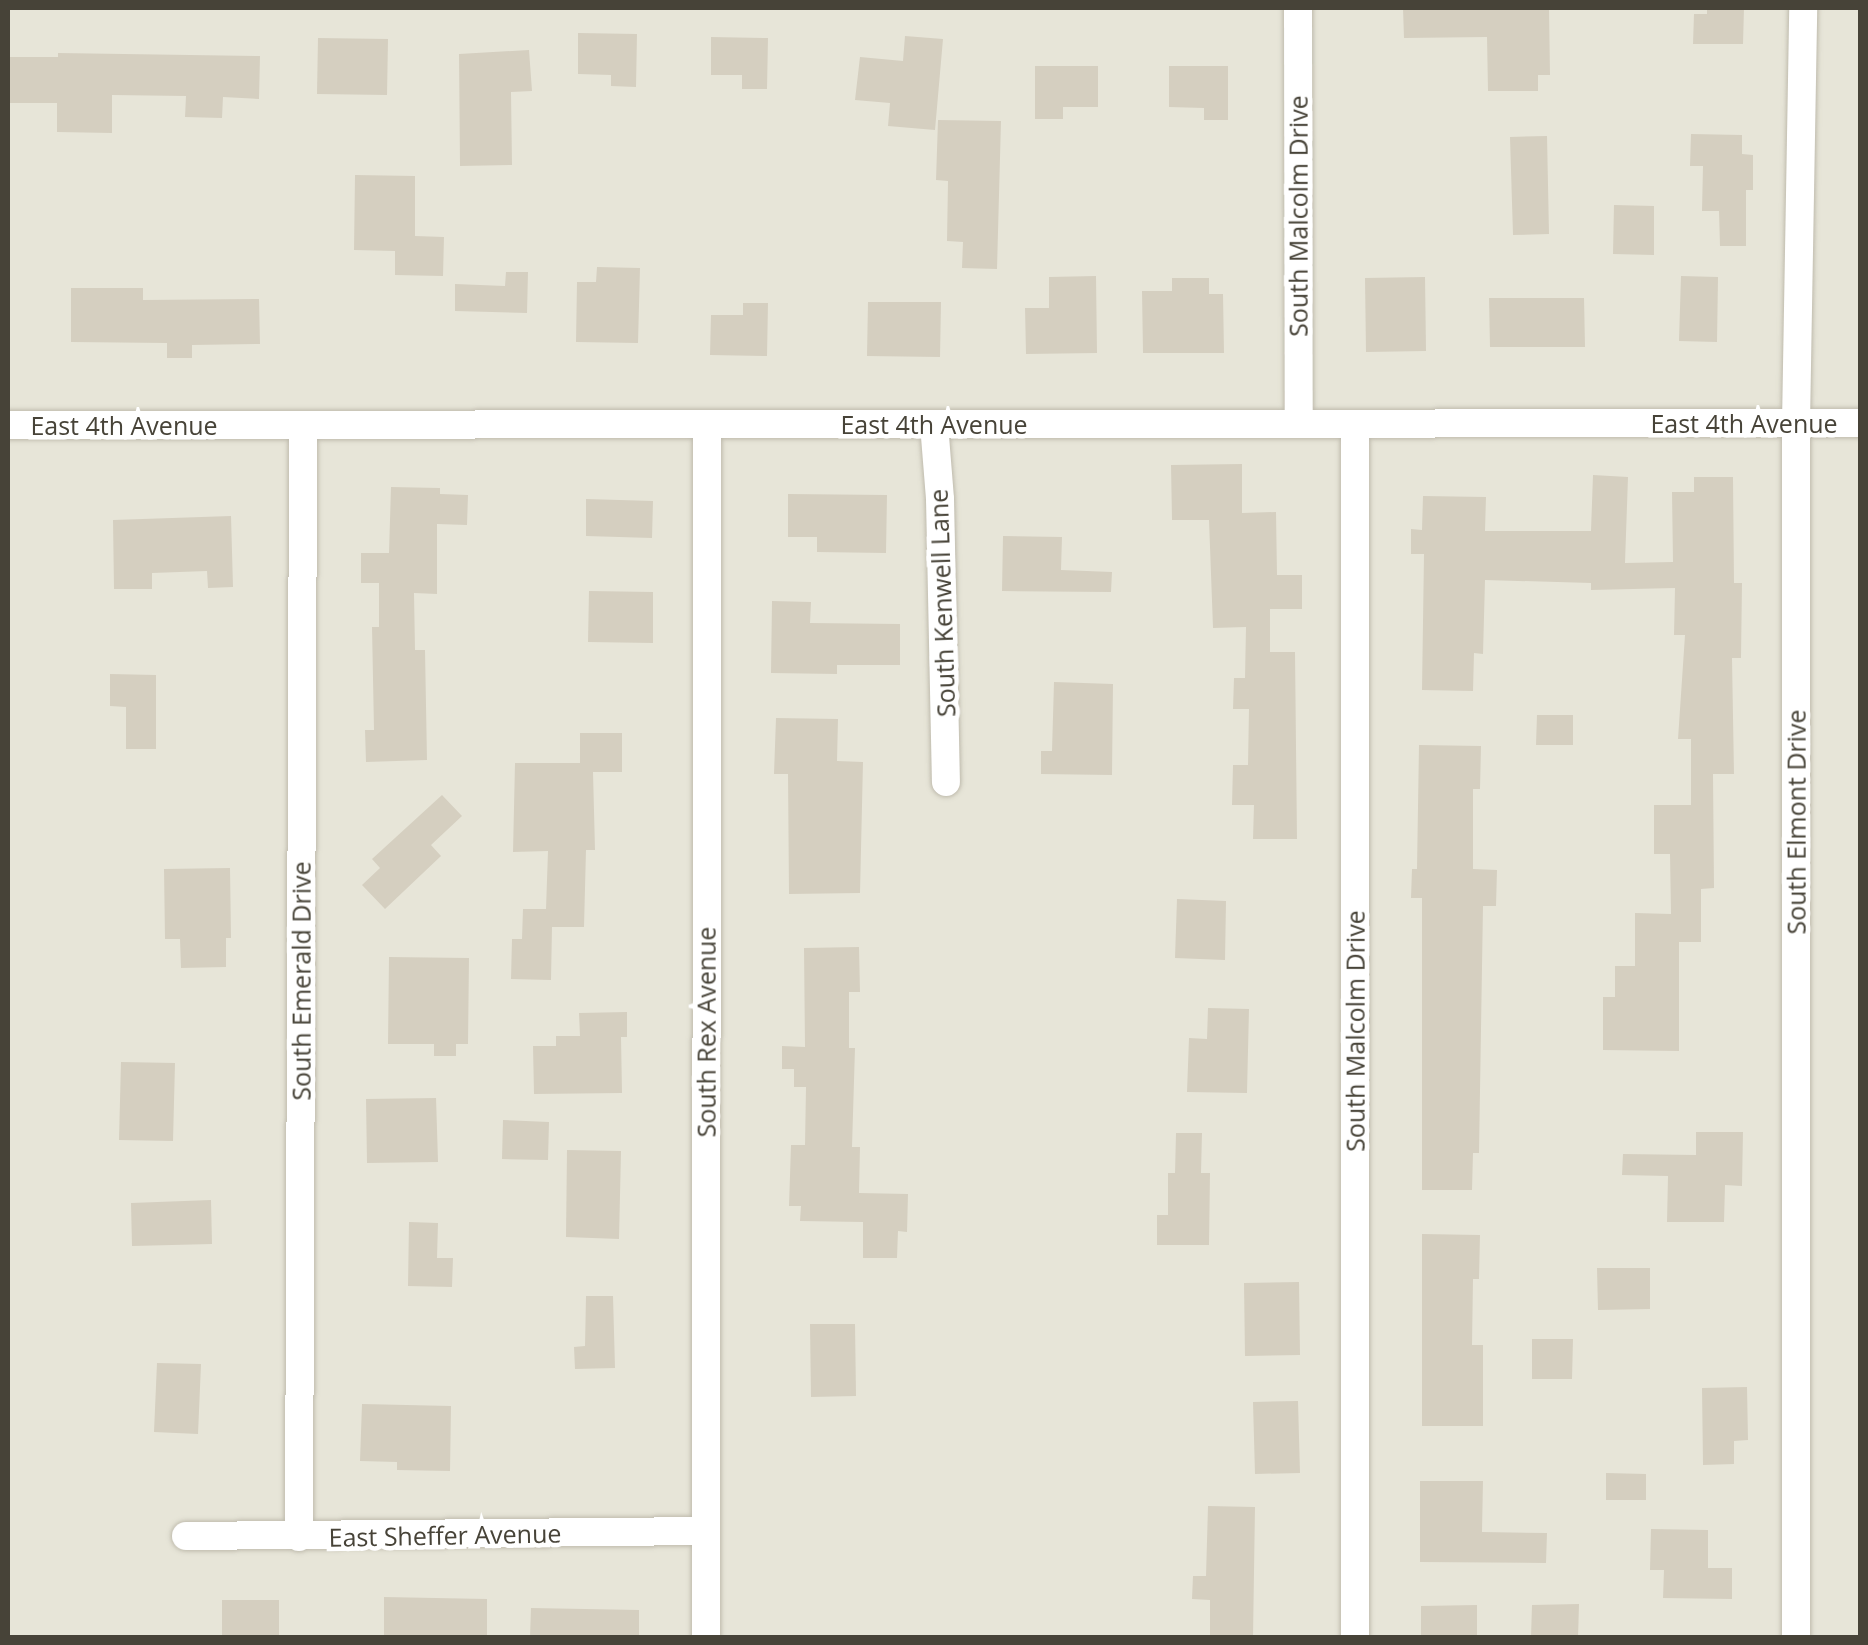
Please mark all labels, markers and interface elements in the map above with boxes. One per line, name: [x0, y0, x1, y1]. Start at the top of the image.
street label: South Malcolm Drive: [1283, 95, 1313, 337]
street label: East 4th Avenue: [1650, 408, 1838, 438]
street label: East 4th Avenue: [840, 409, 1028, 439]
street label: East 4th Avenue: [30, 410, 218, 440]
street label: South Kenwell Lane: [923, 488, 961, 718]
street label: South Elmont Drive: [1781, 709, 1811, 935]
street label: South Emerald Drive: [286, 861, 316, 1101]
street label: South Malcolm Drive: [1340, 910, 1370, 1152]
street label: South Rex Avenue: [691, 927, 721, 1137]
street label: East Sheffer Avenue: [328, 1518, 562, 1552]

